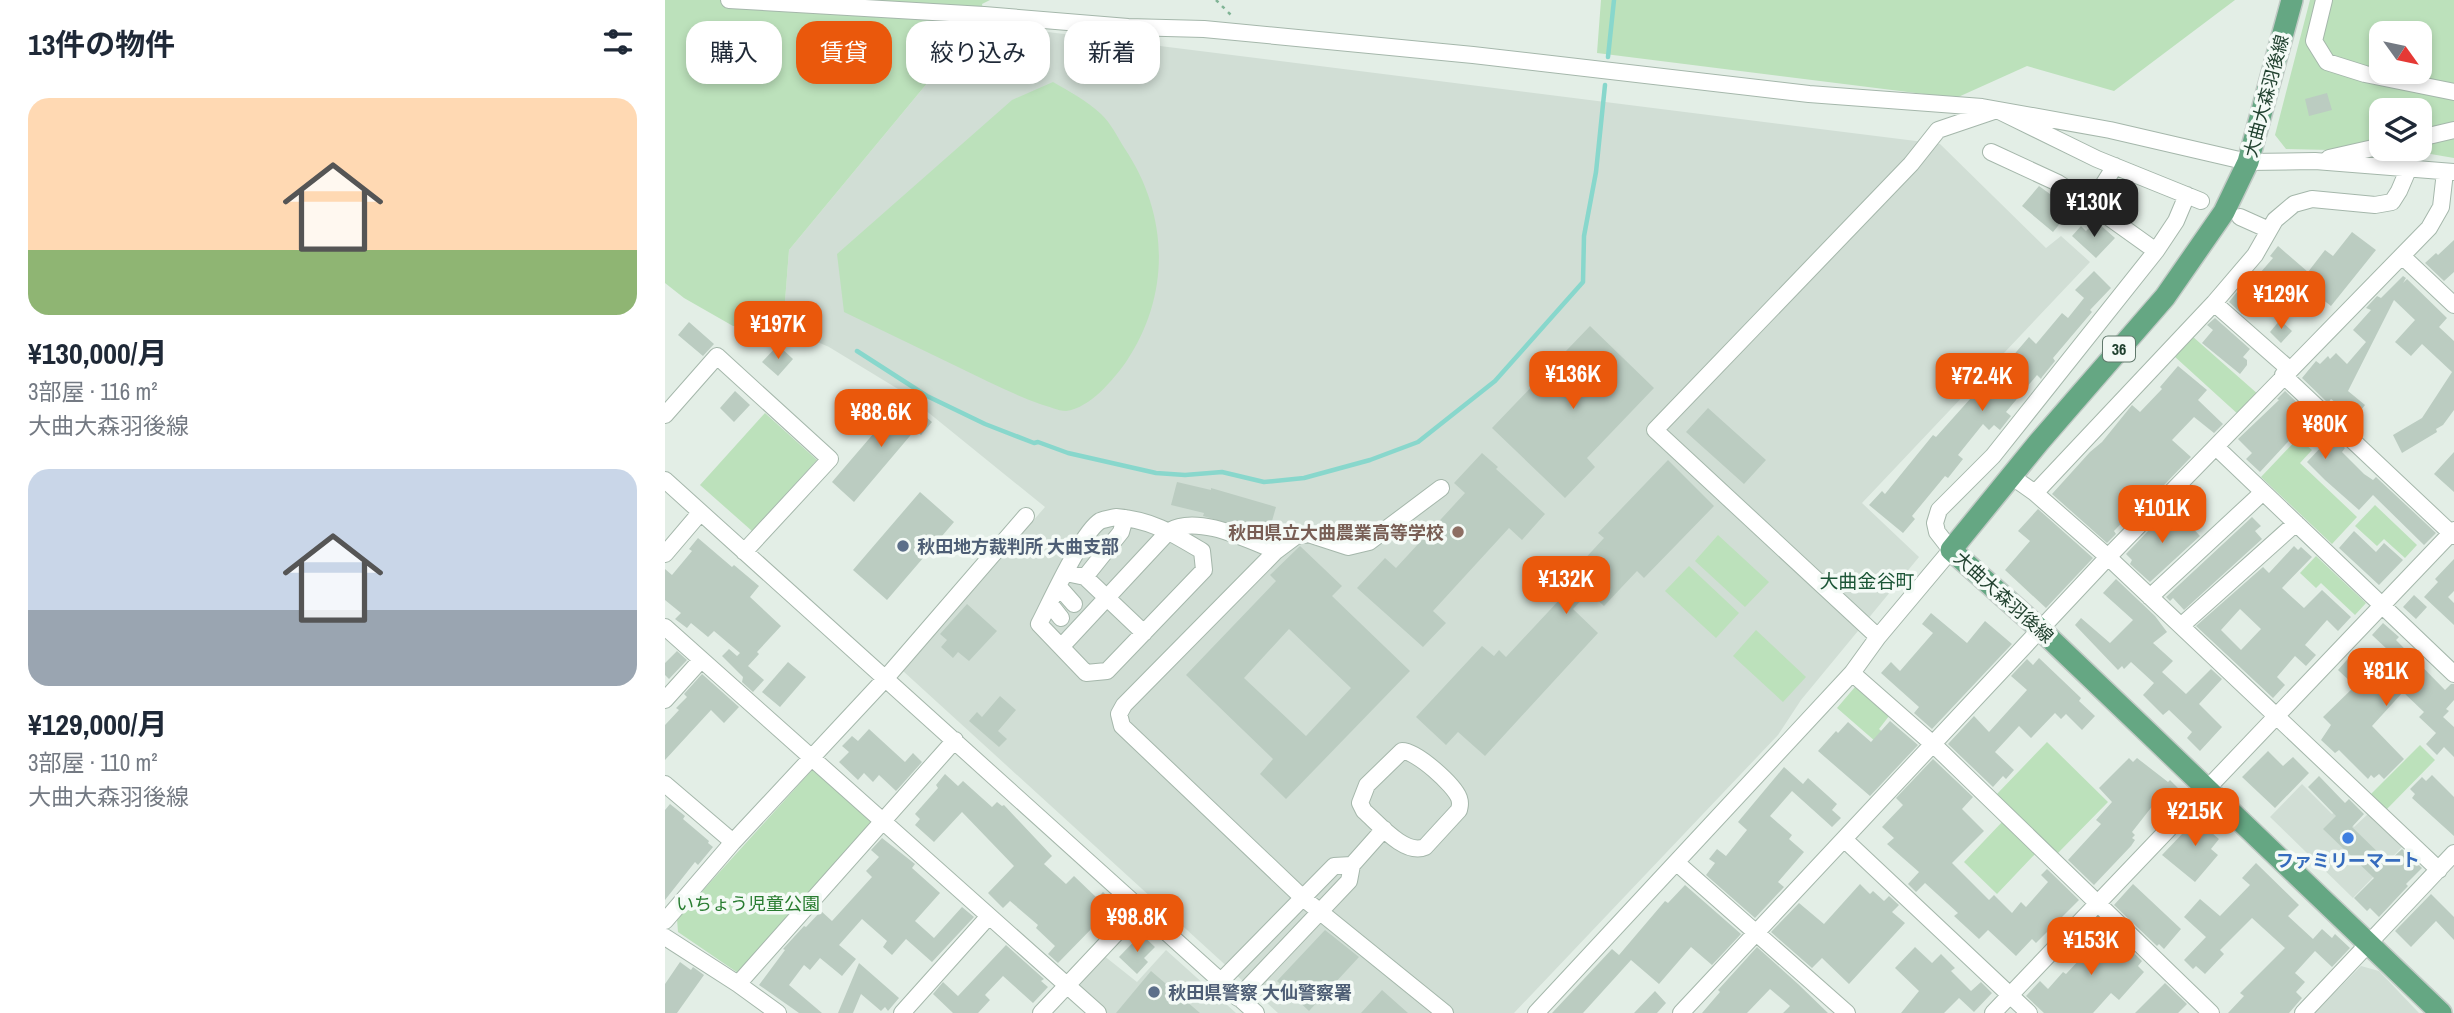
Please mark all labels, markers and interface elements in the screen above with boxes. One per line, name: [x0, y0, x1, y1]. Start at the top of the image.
chip: 購入: [686, 21, 782, 84]
chip: 賃貸: [796, 21, 892, 84]
chip: 絞り込み: [906, 21, 1050, 84]
chip: 新着: [1064, 21, 1160, 84]
north arrow: [2369, 21, 2433, 84]
map controls: [2369, 21, 2432, 161]
icon: filters: [599, 23, 637, 61]
text: 13件の物件: [28, 24, 175, 64]
street label: 大曲大森羽後線: [2238, 32, 2294, 160]
button: layers: [2369, 98, 2432, 161]
icon: home: [270, 144, 396, 270]
pin: ¥130K: [2045, 180, 2143, 239]
text: ¥130K: [2066, 186, 2122, 217]
pin: ¥129K: [2232, 272, 2330, 331]
text: ¥129K: [2253, 278, 2309, 309]
pin: ¥197K: [729, 302, 827, 361]
text: ¥197K: [750, 308, 806, 339]
text: ¥130,000/月: [28, 333, 167, 373]
road number: 36: [2103, 336, 2135, 362]
pin: ¥136K: [1524, 352, 1622, 411]
pin: ¥72.4K: [1925, 354, 2039, 413]
text: ¥136K: [1545, 358, 1601, 389]
text: ¥72.4K: [1952, 360, 2012, 391]
text: 3部屋 · 116 m²: [28, 376, 158, 407]
pin: ¥88.6K: [824, 390, 938, 449]
text: ¥88.6K: [851, 396, 911, 427]
pin: ¥80K: [2284, 402, 2366, 461]
text: ¥80K: [2302, 408, 2348, 439]
text: 大曲大森羽後線: [28, 410, 189, 441]
pin: ¥101K: [2113, 486, 2211, 545]
text: ¥101K: [2134, 492, 2190, 523]
icon: home: [270, 515, 396, 641]
place label: 秋田県立大曲農業高等学校: [1228, 520, 1444, 545]
marker: 秋田県立大曲農業高等学校: [1450, 524, 1466, 540]
place label: 秋田地方裁判所 大曲支部: [917, 534, 1119, 559]
marker: 秋田地方裁判所 大曲支部: [895, 538, 911, 554]
street label: 大曲大森羽後線: [1949, 546, 2059, 648]
pin: ¥132K: [1517, 556, 1615, 616]
text: ¥132K: [1538, 563, 1594, 594]
district label: 大曲金谷町: [1819, 568, 1915, 594]
pin: ¥81K: [2345, 648, 2427, 708]
text: ¥81K: [2363, 655, 2409, 686]
text: ¥129,000/月: [28, 704, 167, 744]
text: 3部屋 · 110 m²: [28, 747, 158, 778]
text: 大曲大森羽後線: [28, 781, 189, 812]
pin: ¥215K: [2146, 788, 2244, 848]
text: ¥215K: [2167, 795, 2223, 826]
marker: ファミリーマート: [2340, 830, 2356, 846]
place label: ファミリーマート: [2276, 848, 2420, 873]
park label: いちょう児童公園: [676, 891, 820, 916]
pin: ¥98.8K: [1080, 894, 1194, 954]
text: ¥98.8K: [1107, 901, 1167, 932]
pin: ¥153K: [2042, 918, 2140, 977]
text: ¥153K: [2063, 924, 2119, 955]
place label: 秋田県警察 大仙警察署: [1168, 980, 1352, 1005]
marker: 秋田県警察 大仙警察署: [1146, 984, 1162, 1000]

